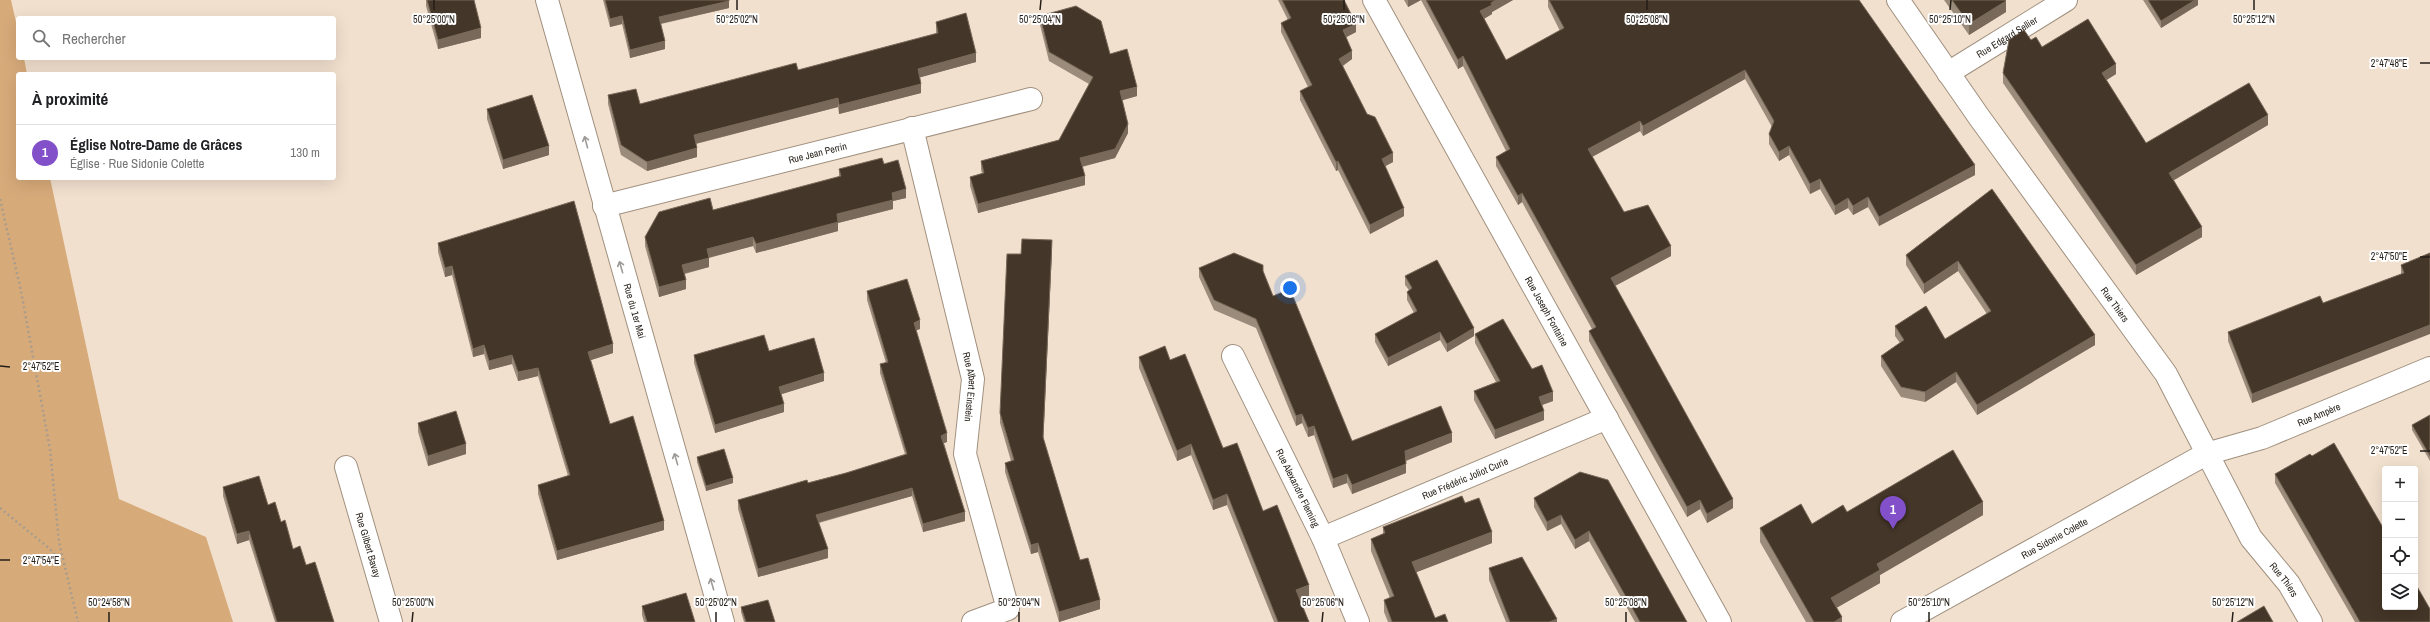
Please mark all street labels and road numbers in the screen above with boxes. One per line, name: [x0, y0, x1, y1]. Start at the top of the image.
street label: Rue Edgard Sellier: [1974, 13, 2040, 60]
street label: Rue Jean Perrin: [787, 139, 848, 166]
street label: Rue Joseph Fontaine: [1522, 274, 1572, 349]
street label: Rue du 1er Mai: [621, 282, 649, 340]
street label: Rue Thiers: [2098, 284, 2132, 325]
street label: Rue Albert Einstein: [960, 351, 980, 423]
street label: Rue Ampère: [2295, 399, 2343, 429]
street label: Rue Alexandre Fleming: [1273, 446, 1323, 529]
street label: Rue Frédéric Joliot Curie: [1420, 454, 1510, 502]
street label: Rue Gilbert Bavay: [353, 511, 384, 580]
street label: Rue Sidonie Colette: [2019, 514, 2090, 561]
street label: Rue Thiers: [2267, 559, 2301, 599]

